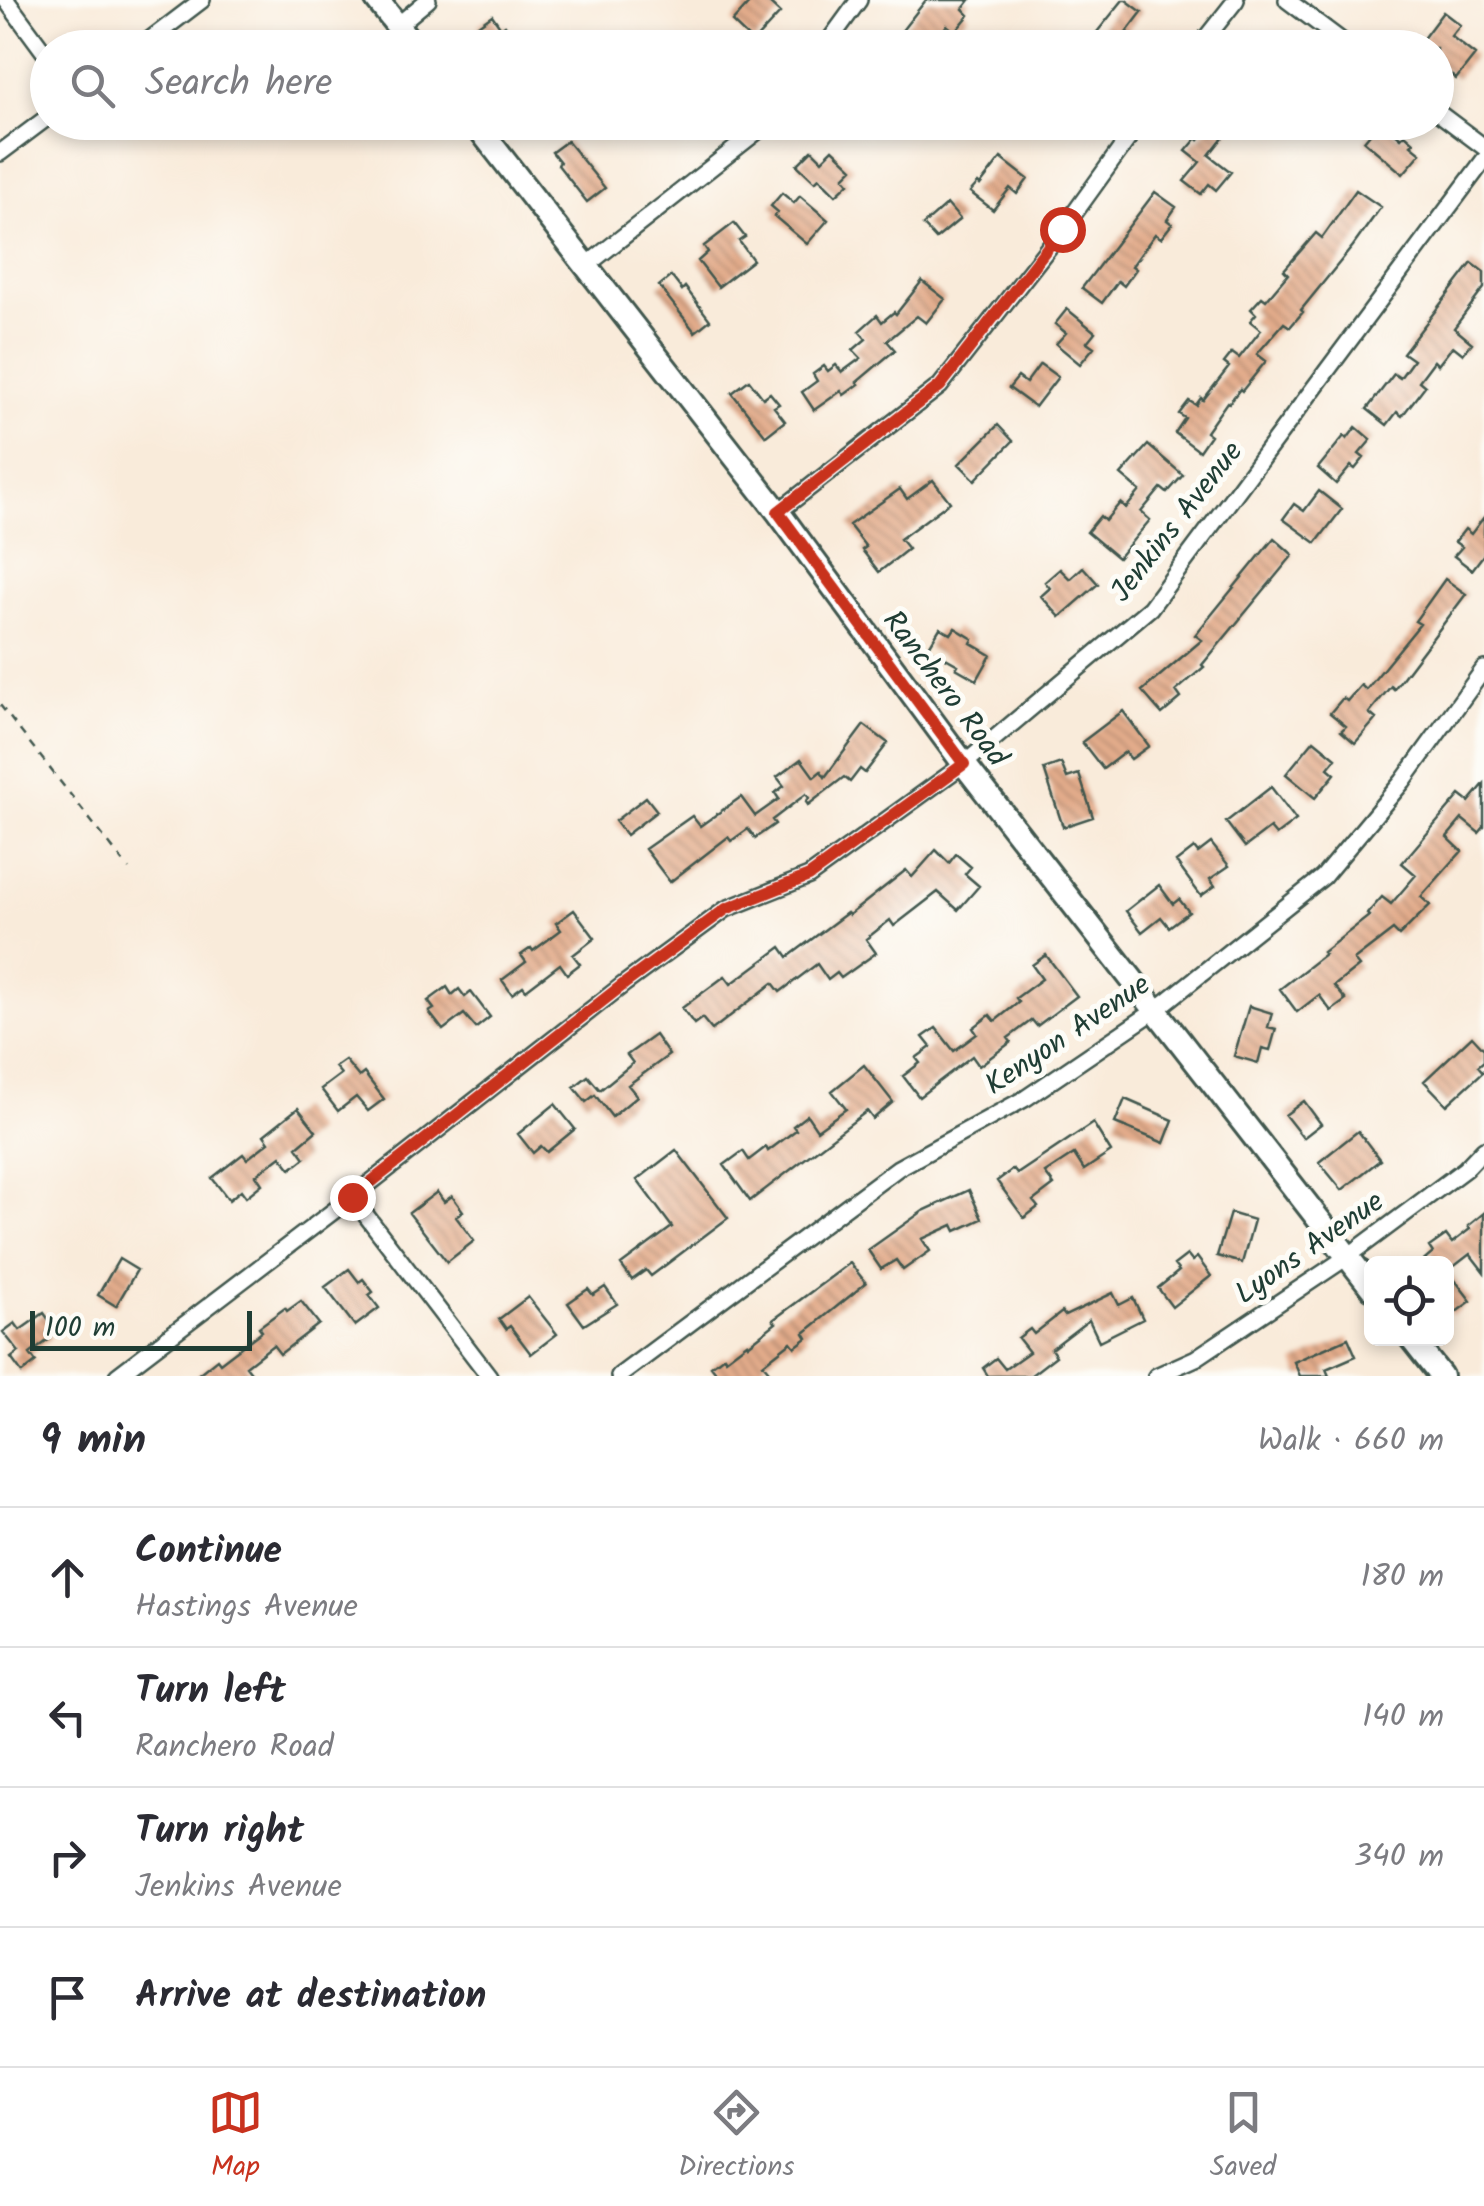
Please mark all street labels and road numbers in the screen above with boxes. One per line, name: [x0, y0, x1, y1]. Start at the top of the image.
street label: Jenkins Avenue: [1099, 431, 1256, 613]
street label: Ranchero Road: [869, 600, 1020, 779]
street label: Kenyon Avenue: [975, 962, 1161, 1109]
street label: Lyons Avenue: [1225, 1179, 1395, 1318]

